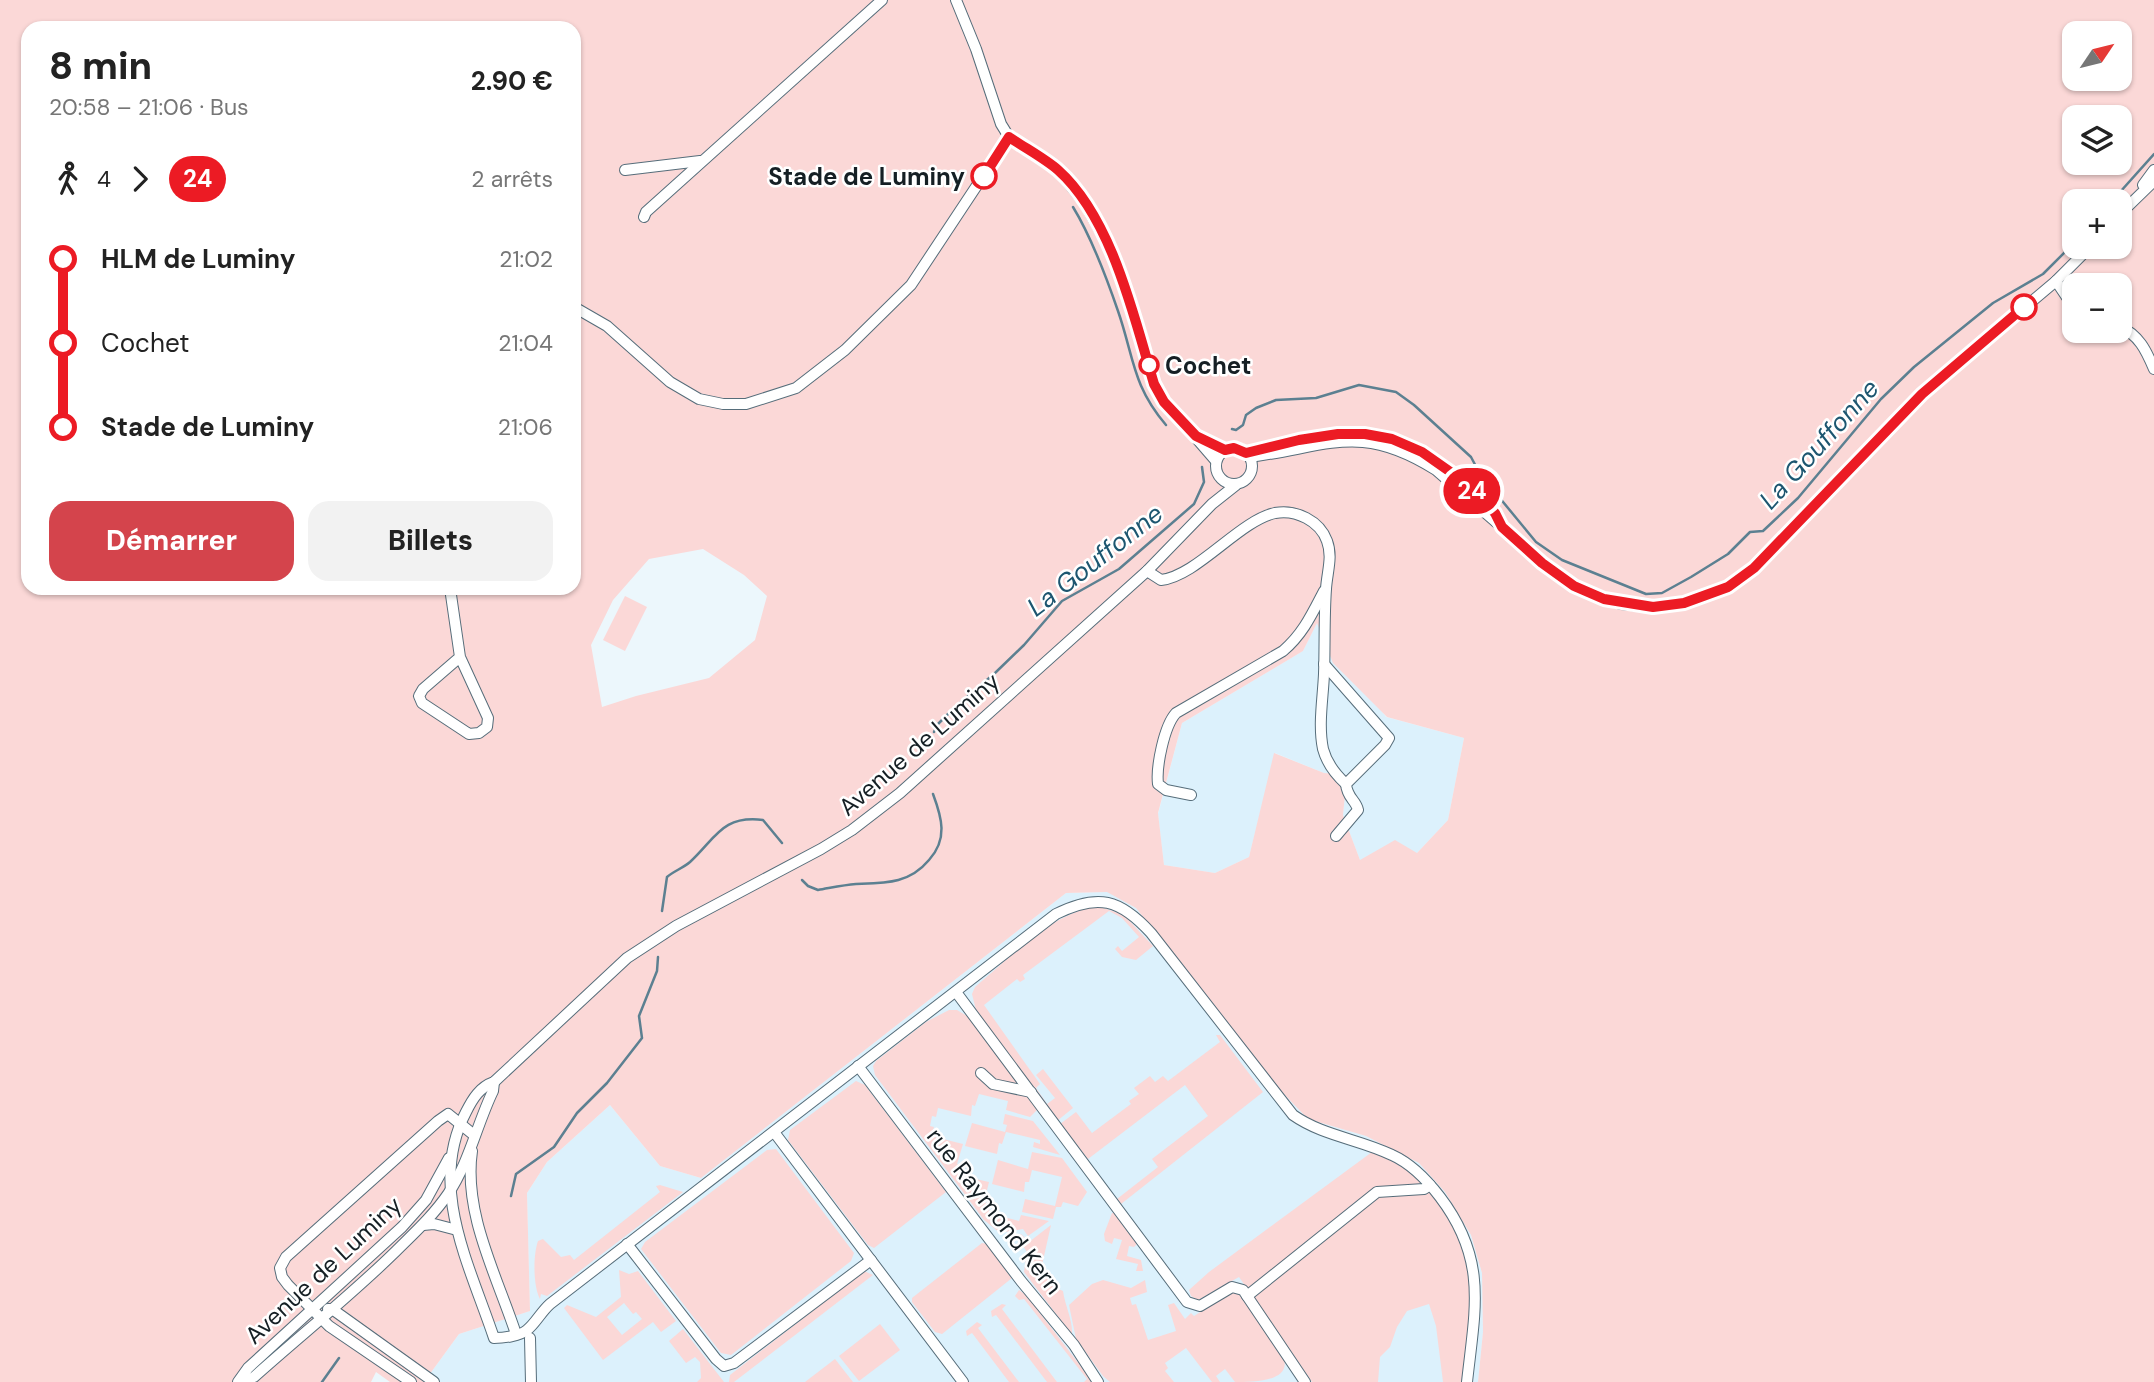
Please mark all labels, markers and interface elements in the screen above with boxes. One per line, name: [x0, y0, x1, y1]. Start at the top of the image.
north arrow: [2062, 21, 2132, 91]
map controls: [2062, 21, 2132, 343]
text: 8 min: [49, 41, 152, 91]
text: 2.90 €: [471, 64, 553, 98]
text: 20:58 – 21:06 · Bus: [49, 92, 249, 122]
button: layers: [2062, 105, 2132, 175]
icon: walk: [49, 160, 87, 198]
icon: forward: [121, 160, 159, 198]
place label: Stade de Luminy: [768, 161, 965, 192]
text: 24: [183, 163, 212, 194]
marker: Stade de Luminy: [971, 163, 997, 189]
text: 4: [97, 164, 111, 194]
text: 2 arrêts: [471, 164, 553, 194]
button: +: [2062, 189, 2132, 259]
text: HLM de Luminy: [101, 242, 295, 276]
text: 21:02: [499, 244, 553, 274]
button: −: [2062, 273, 2132, 343]
unlabelled marker: [2011, 294, 2037, 320]
text: Cochet: [101, 326, 189, 360]
text: 21:04: [498, 328, 553, 358]
place label: Cochet: [1165, 350, 1251, 381]
marker: Cochet: [1139, 355, 1159, 375]
water label: La Gouffonne: [1752, 372, 1886, 516]
text: Stade de Luminy: [101, 410, 314, 444]
text: 21:06: [498, 412, 553, 442]
line badge: 24: [1440, 468, 1504, 514]
text: 24: [1457, 475, 1487, 506]
water label: La Gouffonne: [1020, 496, 1170, 624]
button: Démarrer: [49, 501, 294, 581]
button: Billets: [308, 501, 553, 581]
street label: Avenue de Luminy: [832, 666, 1006, 822]
street label: rue Raymond Kern: [920, 1121, 1070, 1301]
street label: Avenue de Luminy: [238, 1189, 408, 1351]

